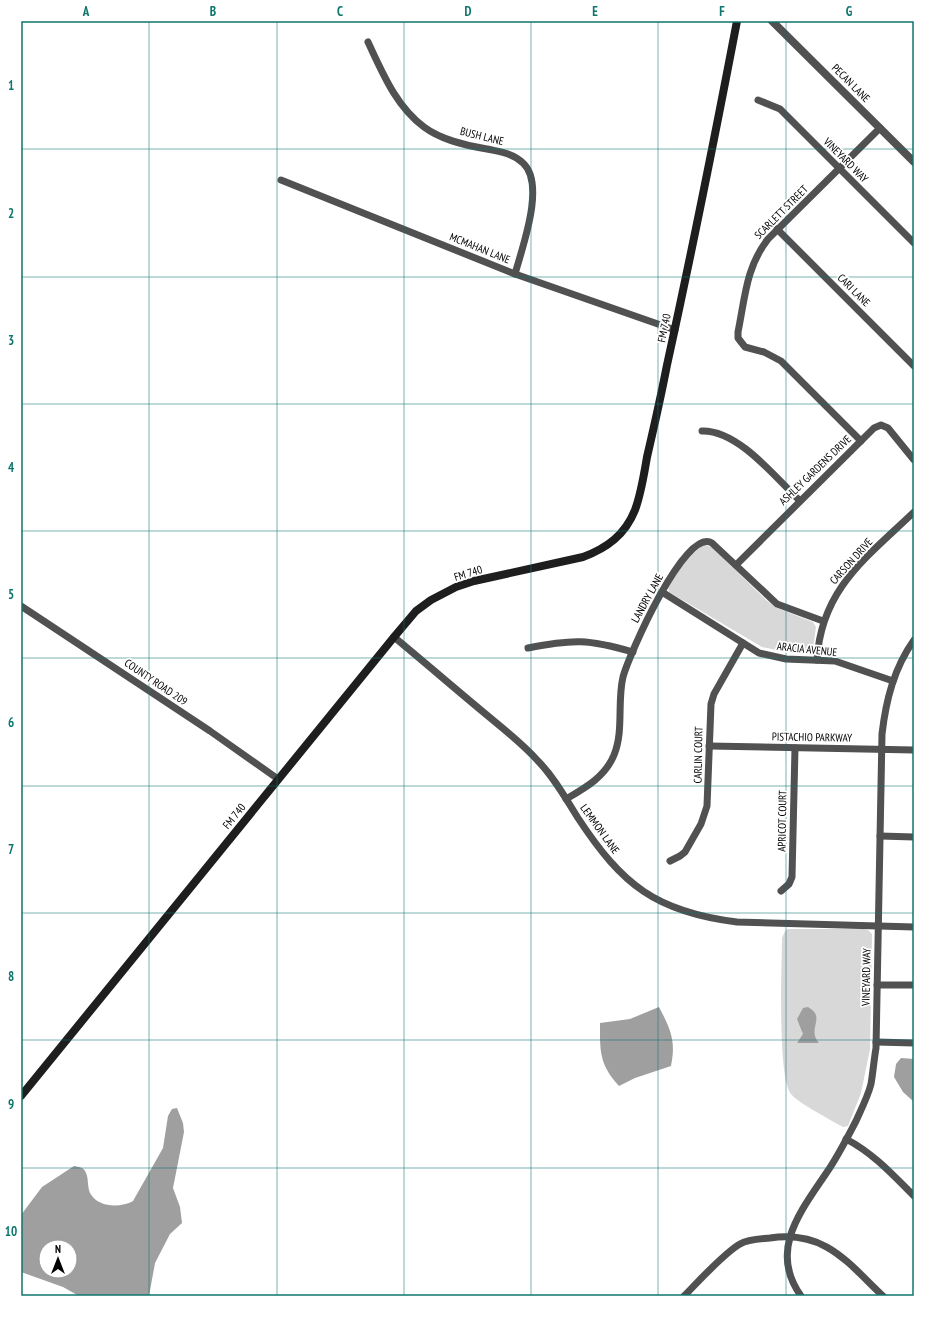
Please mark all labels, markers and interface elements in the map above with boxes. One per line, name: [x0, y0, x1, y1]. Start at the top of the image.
text: A: [82, 3, 90, 20]
text: B: [210, 3, 216, 20]
text: C: [337, 3, 343, 20]
text: D: [465, 3, 472, 20]
text: E: [592, 3, 598, 20]
text: F: [719, 3, 725, 20]
text: G: [846, 3, 853, 20]
street label: PECAN LANE: [829, 61, 873, 105]
text: 1: [8, 77, 14, 94]
street label: BUSH LANE: [459, 124, 505, 148]
street label: VINEYARD WAY: [820, 134, 871, 185]
street label: SCARLETT STREET: [751, 182, 811, 242]
text: 2: [8, 205, 14, 222]
street label: MCMAHAN LANE: [448, 230, 513, 267]
street label: CARI LANE: [835, 271, 874, 310]
street label: FM 740: [654, 312, 674, 344]
text: 3: [8, 332, 14, 349]
street label: ASHLEY GARDENS DRIVE: [776, 432, 854, 508]
text: 4: [8, 459, 15, 476]
street label: CARSON DRIVE: [826, 535, 876, 587]
street label: FM 740: [452, 562, 484, 584]
street label: LANDRY LANE: [628, 571, 666, 625]
text: 5: [8, 586, 14, 603]
street label: ARACIA AVENUE: [776, 639, 838, 659]
street label: COUNTY ROAD 209: [122, 656, 190, 708]
text: 6: [8, 714, 14, 731]
street label: CARLIN COURT: [691, 726, 705, 784]
street label: PISTACHIO PARKWAY: [772, 729, 852, 745]
street label: APRICOT COURT: [774, 790, 790, 852]
street label: FM 740: [220, 800, 249, 832]
street label: LEMMON LANE: [577, 801, 623, 857]
text: 7: [8, 841, 14, 858]
street label: VINEYARD WAY: [858, 948, 874, 1007]
text: 8: [8, 968, 14, 985]
text: 9: [8, 1096, 14, 1113]
text: 10: [5, 1223, 17, 1240]
north arrow: [38, 1239, 78, 1279]
text: N: [55, 1242, 61, 1256]

